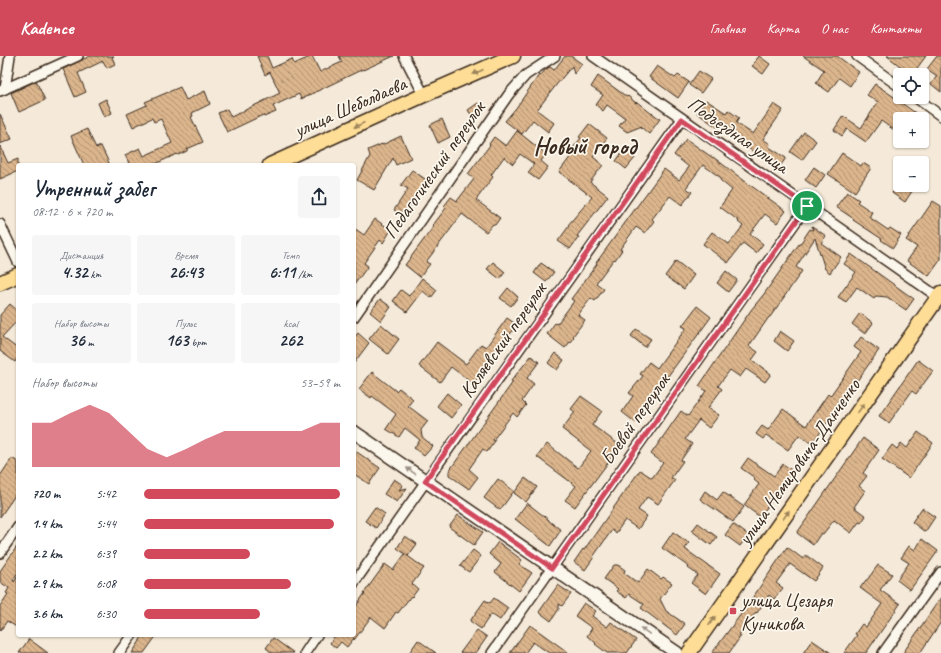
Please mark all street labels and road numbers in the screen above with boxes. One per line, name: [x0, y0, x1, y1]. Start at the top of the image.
street label: улица Шеболдаева: [289, 70, 412, 143]
street label: Подъездная улица: [682, 91, 795, 181]
street label: Педагогический переулок: [377, 95, 492, 243]
street label: Каляевский переулок: [454, 276, 553, 402]
street label: Боевой переулок: [595, 367, 676, 469]
street label: улица Немировича-Данченко: [732, 373, 866, 551]

